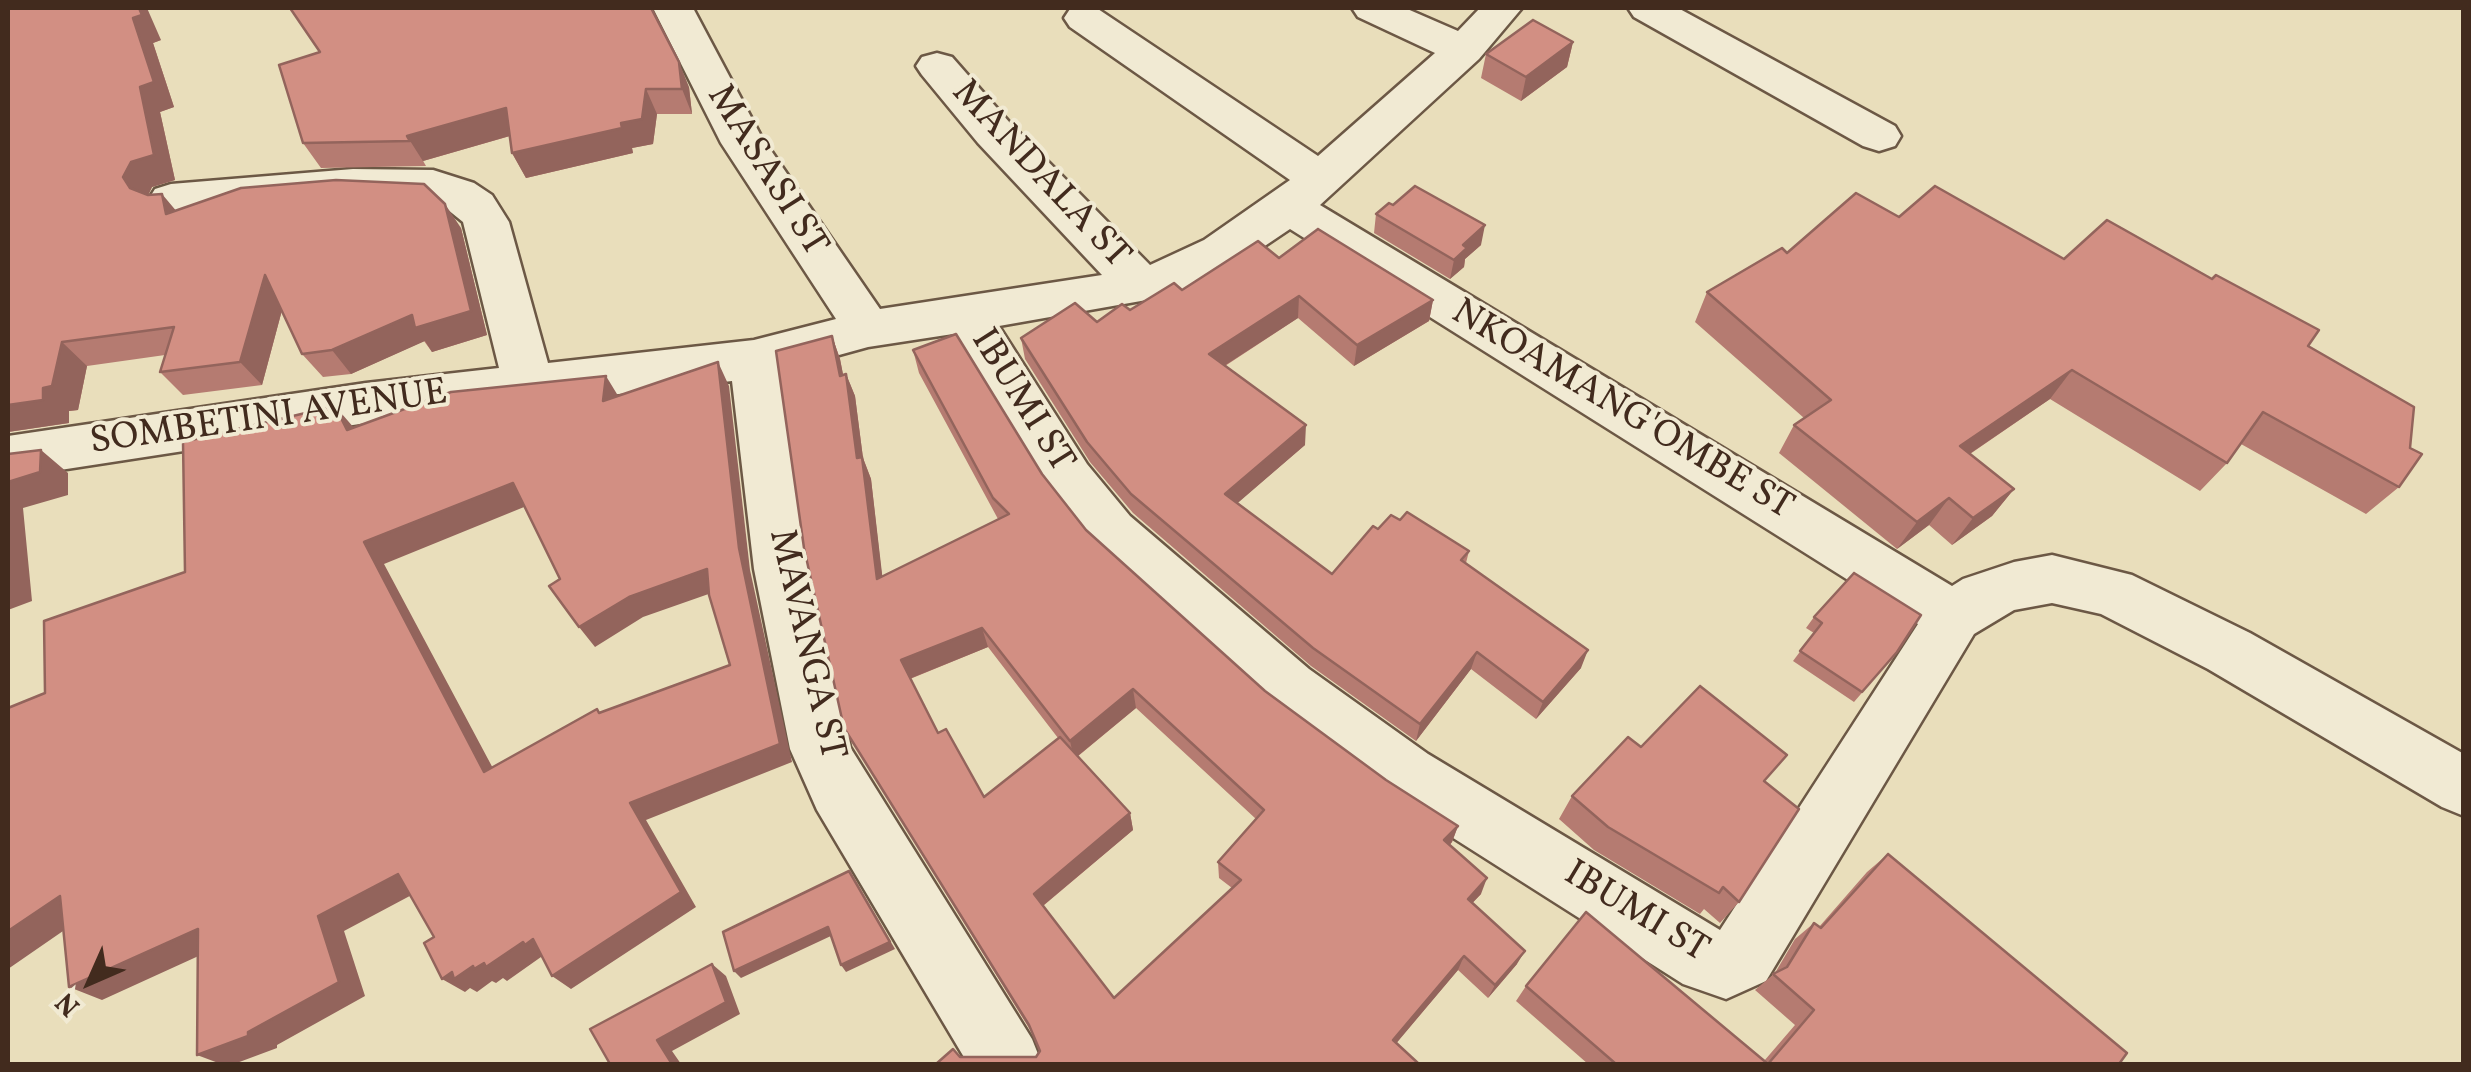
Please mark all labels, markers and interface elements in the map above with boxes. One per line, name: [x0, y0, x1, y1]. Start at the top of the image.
street label: MANDALA ST: [940, 72, 1138, 280]
street label: MASASI ST: [694, 78, 836, 266]
street label: NKOAMANG'OMBE ST: [1442, 292, 1800, 532]
street label: IBUMI ST: [958, 322, 1082, 482]
street label: SOMBETINI AVENUE: [87, 372, 451, 468]
street label: MAVANGA ST: [755, 525, 853, 765]
street label: IBUMI ST: [1554, 853, 1716, 975]
north arrow: [40, 932, 140, 1032]
text: N: [47, 983, 89, 1025]

